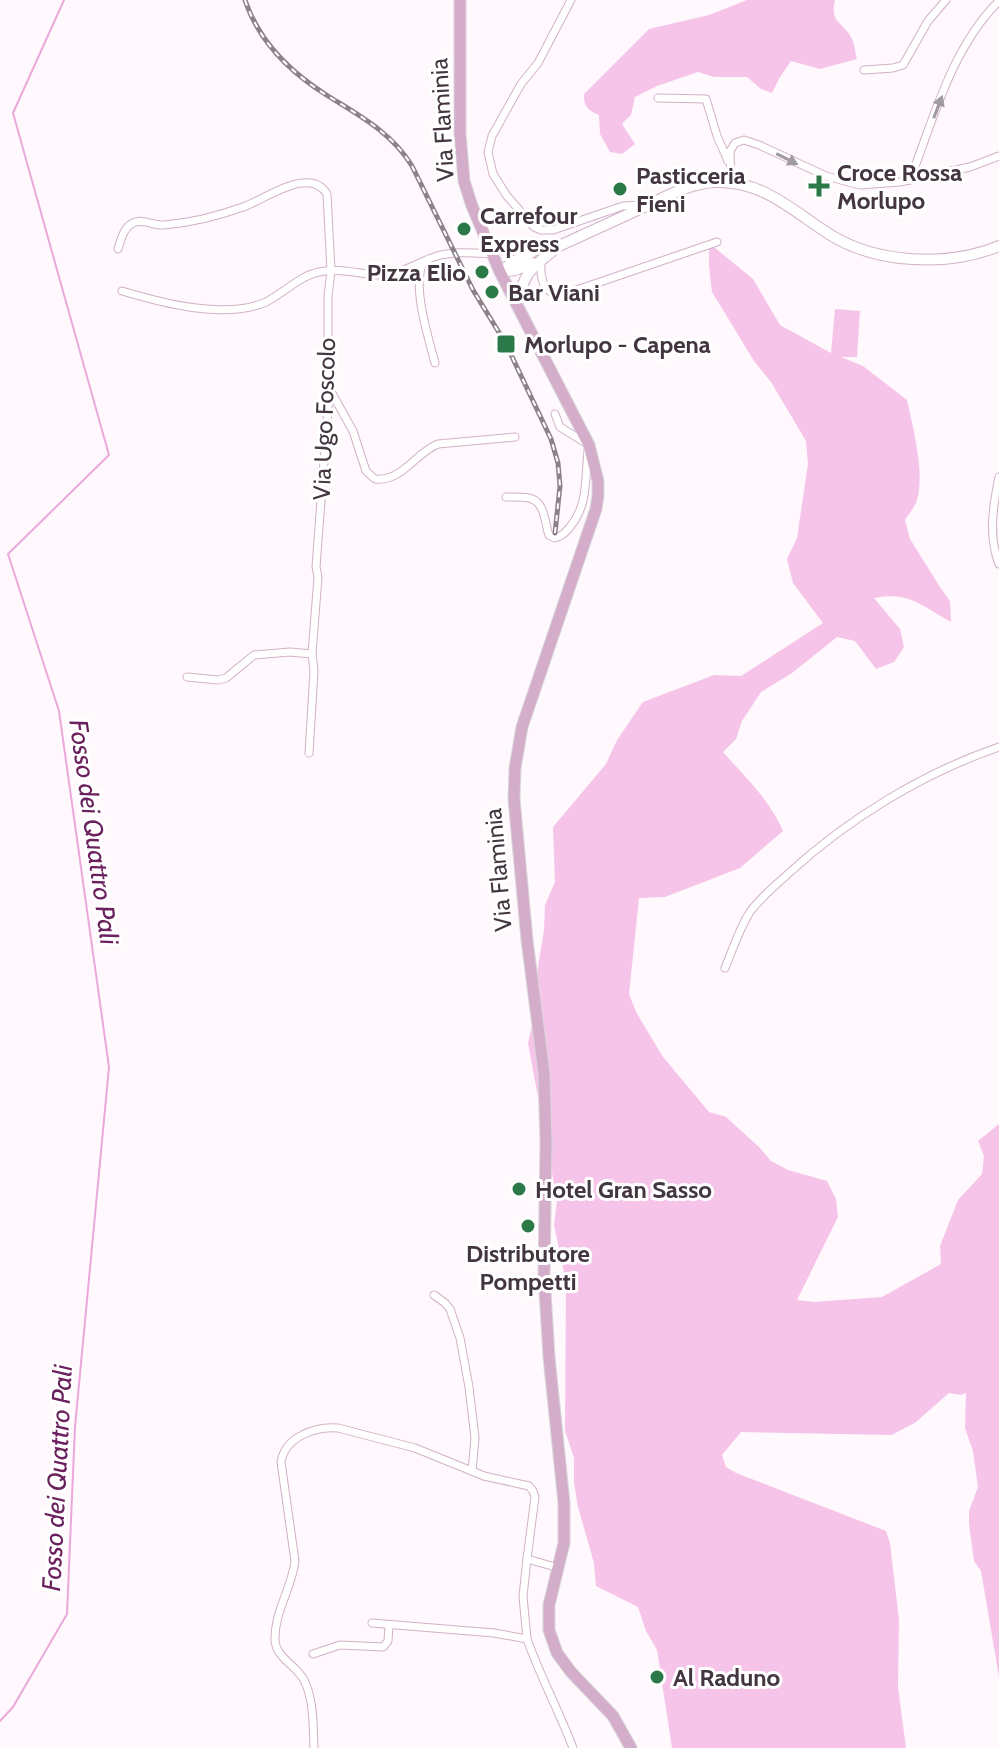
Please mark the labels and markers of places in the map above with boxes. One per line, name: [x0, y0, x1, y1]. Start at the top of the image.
place label: Croce Rossa Morlupo: [837, 158, 962, 215]
place label: Pasticceria Fieni: [636, 161, 746, 218]
marker: Croce Rossa Morlupo: [808, 175, 830, 197]
marker: Pasticceria Fieni: [611, 180, 629, 198]
place label: Carrefour Express: [480, 201, 578, 258]
marker: Carrefour Express: [455, 220, 473, 238]
place label: Pizza Elio: [367, 258, 466, 287]
marker: Pizza Elio: [473, 263, 491, 281]
place label: Bar Viani: [508, 278, 600, 307]
marker: Bar Viani: [483, 283, 501, 301]
place label: Morlupo - Capena: [524, 330, 711, 359]
marker: Morlupo - Capena: [495, 333, 517, 355]
place label: Hotel Gran Sasso: [535, 1175, 712, 1204]
marker: Hotel Gran Sasso: [510, 1180, 528, 1198]
marker: Distributore Pompetti: [519, 1217, 537, 1235]
place label: Distributore Pompetti: [466, 1239, 590, 1296]
place label: Al Raduno: [673, 1663, 781, 1692]
marker: Al Raduno: [648, 1668, 666, 1686]

